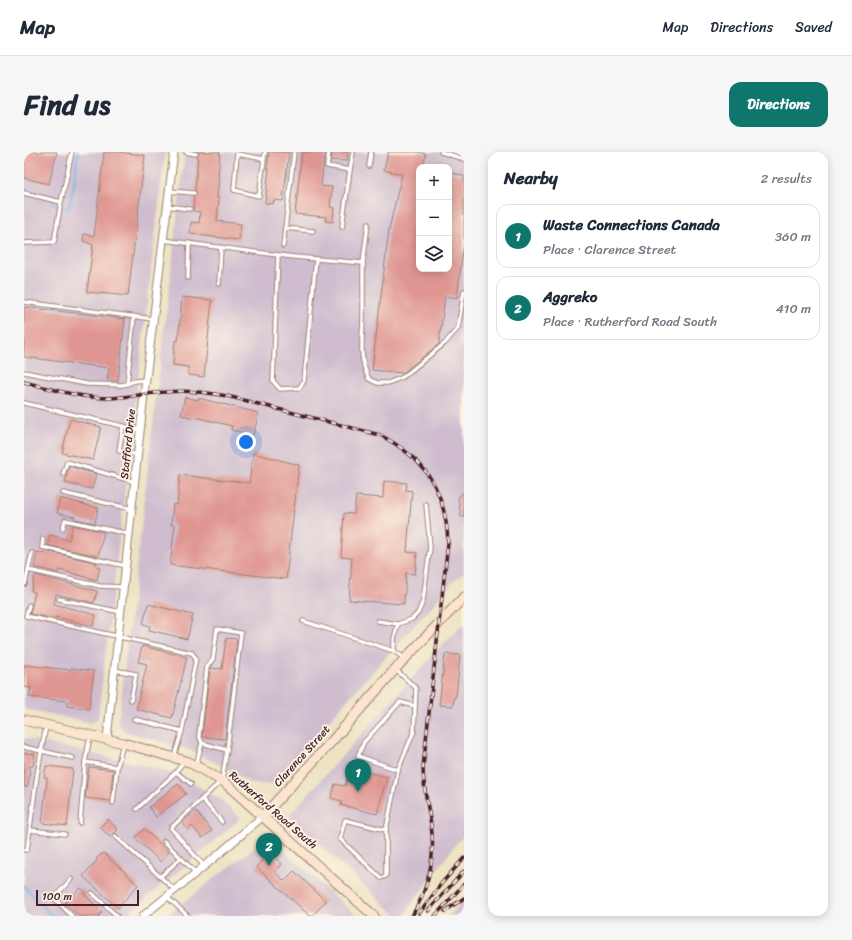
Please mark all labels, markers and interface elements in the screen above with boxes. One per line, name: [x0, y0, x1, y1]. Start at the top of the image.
text: Map: [20, 11, 55, 44]
text: Map: [662, 15, 688, 40]
text: Directions: [710, 15, 773, 40]
text: Saved: [795, 15, 832, 40]
text: Find us: [24, 80, 111, 129]
button: Directions: [729, 82, 828, 127]
text: Nearby: [504, 163, 558, 193]
map controls: [416, 164, 452, 272]
button: +: [416, 164, 452, 200]
text: 2 results: [761, 167, 812, 190]
button: −: [416, 200, 452, 236]
text: Waste Connections Canada: [543, 212, 720, 238]
text: 1: [515, 225, 521, 248]
text: 360 m: [775, 225, 811, 248]
button: layers: [416, 236, 452, 272]
text: Place · Clarence Street: [543, 238, 676, 261]
text: Aggreko: [543, 284, 597, 310]
text: 2: [514, 297, 522, 320]
text: 410 m: [776, 297, 811, 320]
text: Place · Rutherford Road South: [543, 310, 717, 333]
street label: Stafford Drive: [115, 408, 141, 480]
your location: [236, 432, 256, 452]
street label: Clarence Street: [269, 721, 335, 791]
pin: 1: [345, 759, 371, 792]
street label: Rutherford Road South: [224, 766, 322, 854]
pin: 2: [256, 833, 282, 866]
text: 100 m: [42, 887, 72, 906]
scale bar: [36, 888, 139, 907]

